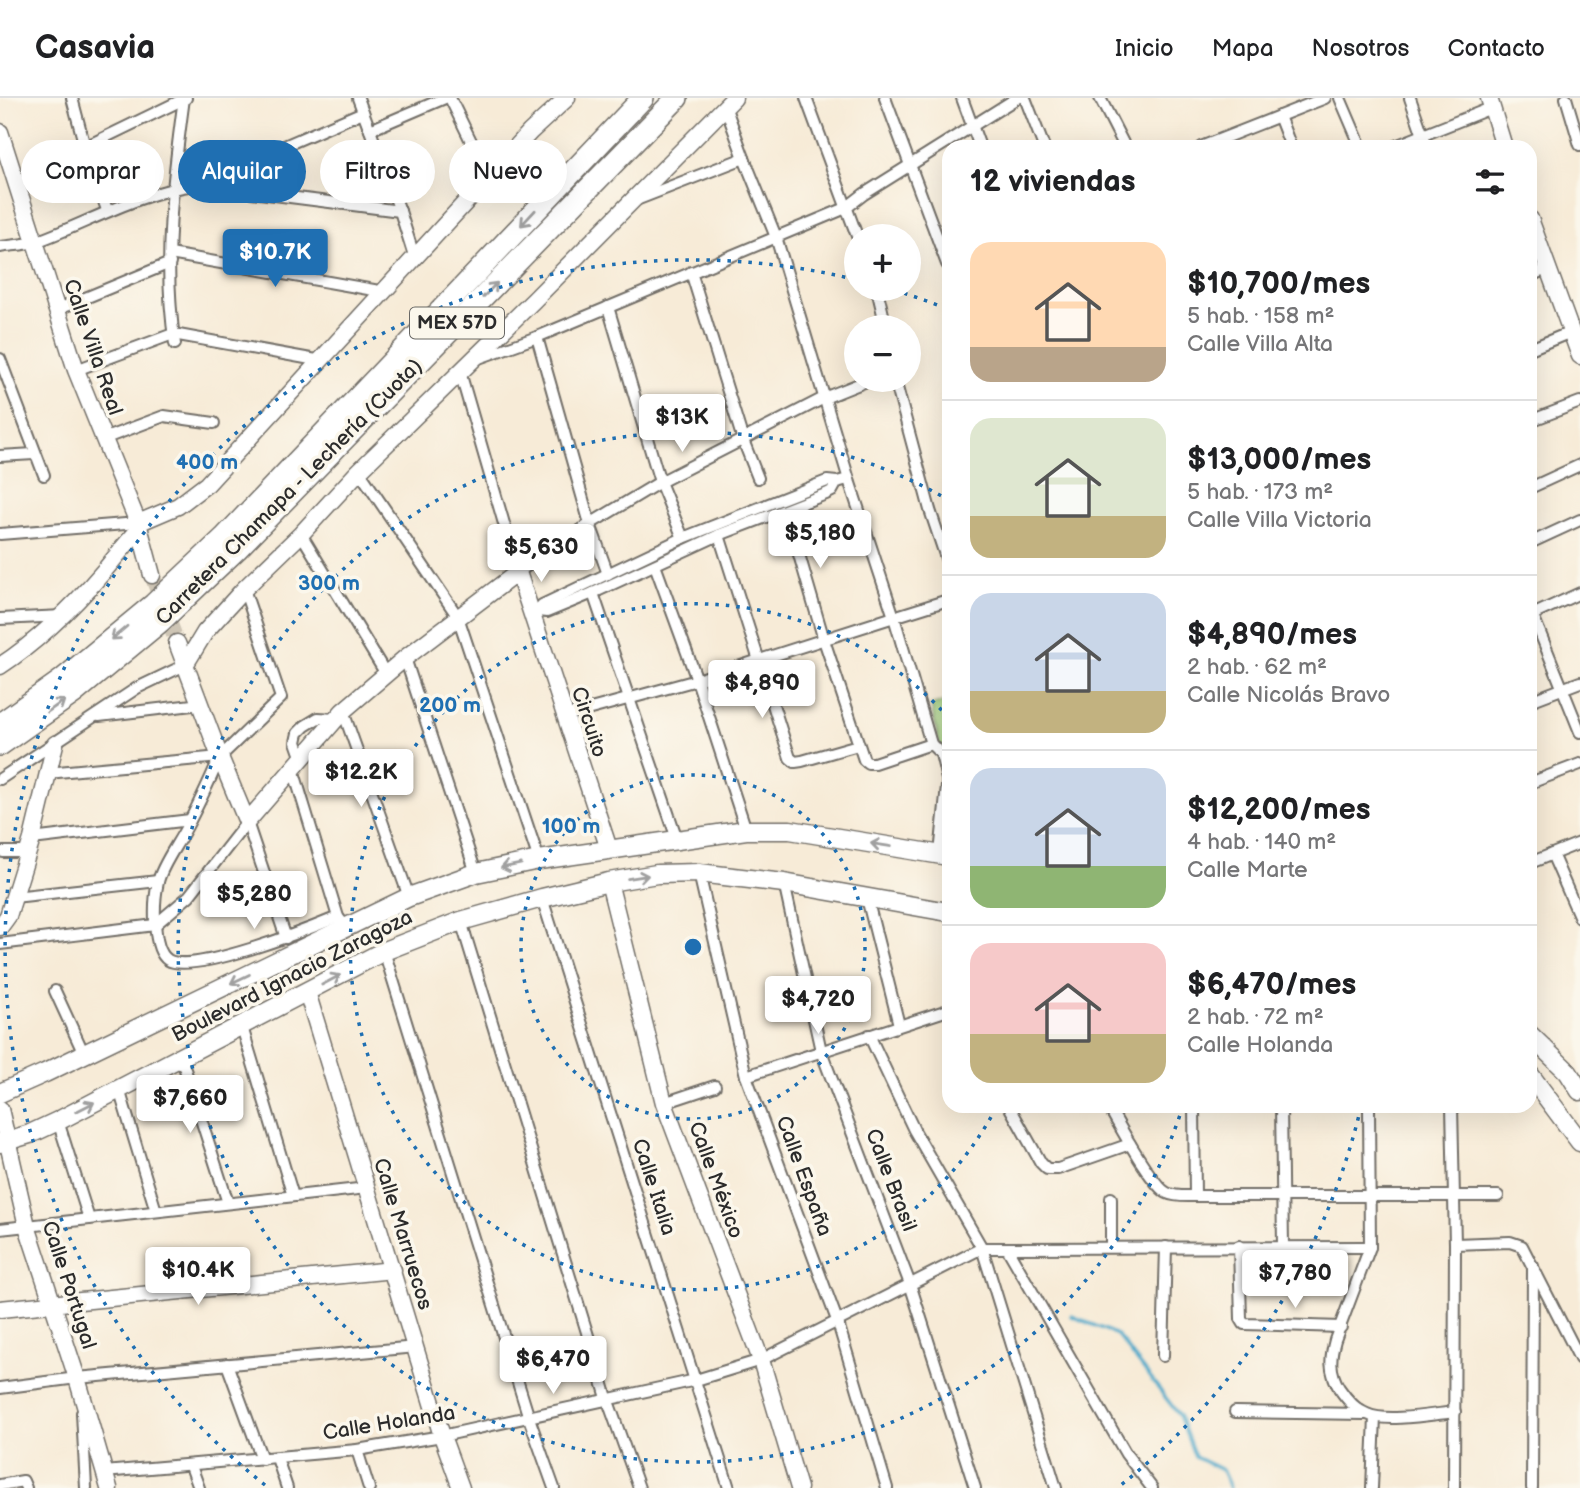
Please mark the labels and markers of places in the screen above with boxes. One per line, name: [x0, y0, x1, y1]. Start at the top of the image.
pin: $10.7K: [218, 230, 332, 289]
pin: $13K: [641, 394, 723, 454]
pin: $5,180: [763, 510, 877, 570]
pin: $5,630: [484, 524, 598, 584]
pin: $4,890: [705, 660, 819, 720]
pin: $12.2K: [304, 750, 418, 809]
pin: $5,280: [197, 872, 311, 931]
centre of rings: [681, 935, 705, 959]
pin: $4,720: [761, 976, 875, 1036]
pin: $7,660: [133, 1076, 247, 1135]
pin: $10.4K: [141, 1248, 255, 1307]
pin: $7,780: [1238, 1250, 1352, 1310]
pin: $6,470: [496, 1336, 610, 1396]

